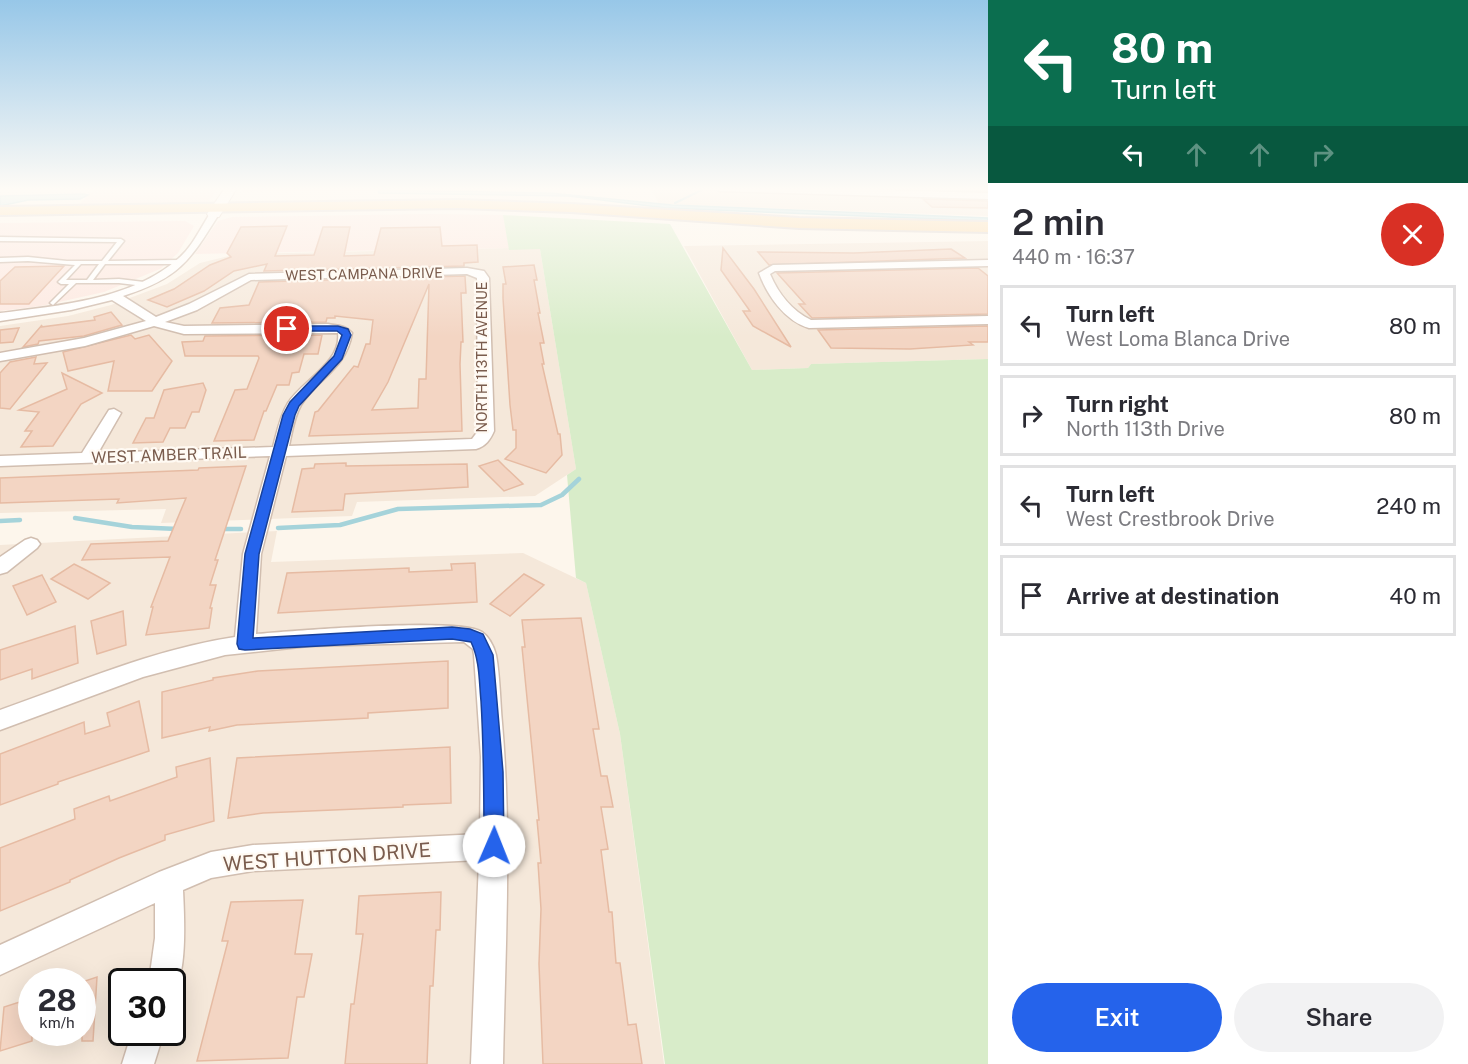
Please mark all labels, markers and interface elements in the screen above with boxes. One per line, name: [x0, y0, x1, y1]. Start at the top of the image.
text: 80 m: [1111, 23, 1213, 72]
icon: left: [1012, 24, 1090, 102]
text: Turn left: [1111, 73, 1217, 105]
icon: left: [1117, 138, 1150, 171]
icon: ahead: [1180, 138, 1213, 171]
icon: ahead: [1243, 138, 1276, 171]
icon: right: [1306, 138, 1339, 171]
text: 2 min: [1012, 201, 1105, 243]
button: close: [1381, 203, 1444, 266]
text: 440 m · 16:37: [1012, 245, 1135, 269]
street label: WEST CAMPANA DRIVE: [285, 265, 443, 283]
street label: NORTH 113TH AVENUE: [474, 282, 490, 432]
text: Turn left: [1066, 301, 1155, 327]
pin: [261, 303, 312, 354]
icon: left: [1015, 309, 1048, 342]
icon: arrive: [270, 312, 303, 345]
text: 80 m: [1389, 313, 1441, 339]
text: West Loma Blanca Drive: [1066, 327, 1290, 351]
text: Turn right: [1066, 391, 1169, 417]
icon: right: [1015, 399, 1048, 432]
text: 80 m: [1389, 403, 1441, 429]
text: North 113th Drive: [1066, 417, 1225, 441]
street label: WEST AMBER TRAIL: [91, 443, 247, 467]
text: Turn left: [1066, 481, 1155, 507]
icon: left: [1015, 489, 1048, 522]
text: 240 m: [1376, 493, 1441, 519]
text: West Crestbrook Drive: [1066, 507, 1274, 531]
icon: arrive: [1015, 579, 1048, 612]
text: Arrive at destination: [1066, 583, 1279, 609]
text: 40 m: [1389, 583, 1441, 609]
position arrow: [462, 814, 526, 878]
street label: WEST HUTTON DRIVE: [222, 838, 432, 876]
speed limit sign: 30: [108, 968, 186, 1046]
text: 28: [37, 982, 77, 1018]
button: Exit: [1012, 983, 1222, 1052]
button: Share: [1234, 983, 1444, 1052]
text: km/h: [39, 1014, 75, 1031]

